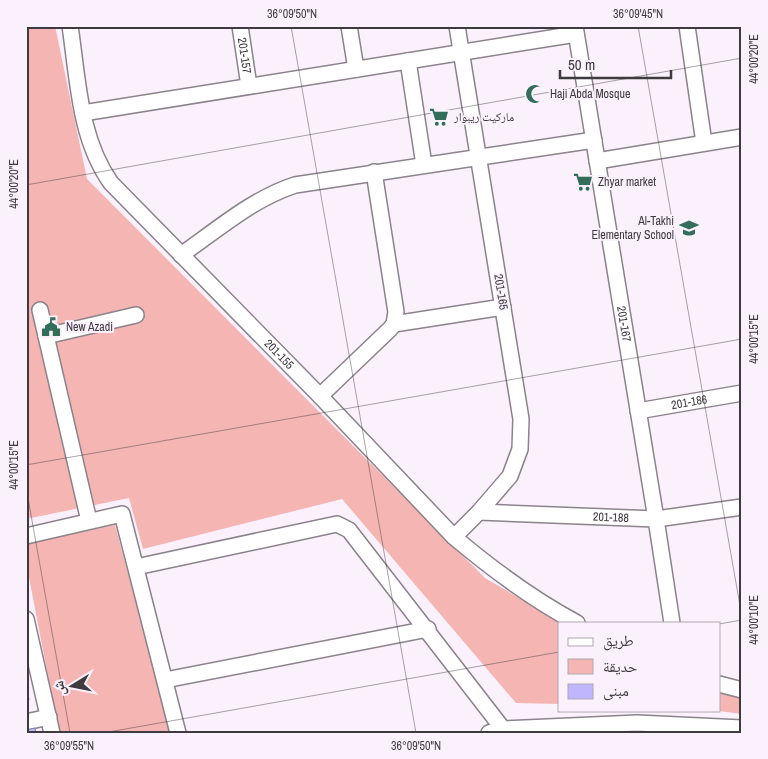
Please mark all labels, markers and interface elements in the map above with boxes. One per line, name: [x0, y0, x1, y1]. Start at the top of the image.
text: 36°09'50"N: [267, 6, 317, 22]
text: 36°09'45"N: [613, 6, 663, 22]
text: 44°00'20"E: [746, 34, 762, 84]
street label: 201-157: [234, 37, 255, 75]
scale bar: [560, 48, 672, 80]
text: 50 m: [568, 54, 595, 75]
mosque icon: Haji Abda Mosque: [524, 83, 546, 105]
place label: Haji Abda Mosque: [550, 86, 630, 102]
supermarket icon: ماركيت ريبوار: [428, 106, 450, 128]
place label: ماركيت ريبوار: [453, 109, 514, 125]
text: 44°00'20"E: [6, 159, 22, 209]
supermarket icon: Zhyar market: [572, 171, 594, 193]
place label: Zhyar market: [598, 174, 656, 190]
place label: Al-Takhi Elementary School: [591, 213, 674, 243]
school or university icon: Al-Takhi Elementary School: [678, 217, 700, 239]
street label: 201-165: [490, 273, 512, 312]
street label: 201-167: [613, 305, 635, 344]
text: 44°00'15"E: [746, 314, 762, 364]
public building icon: New Azadi: [40, 316, 62, 338]
place label: New Azadi: [66, 319, 113, 335]
street label: 201-155: [261, 336, 298, 373]
street label: 201-186: [670, 391, 708, 413]
text: 44°00'15"E: [6, 440, 22, 490]
street label: 201-188: [593, 509, 629, 526]
text: 44°00'10"E: [746, 595, 762, 645]
legend: [558, 622, 720, 712]
text: طريق: [603, 630, 634, 651]
text: حديقة: [603, 656, 638, 677]
north arrow: [48, 662, 98, 712]
text: ش: [49, 679, 69, 697]
text: مبنى: [603, 680, 629, 701]
text: 36°09'55"N: [44, 738, 94, 754]
text: 36°09'50"N: [391, 738, 441, 754]

